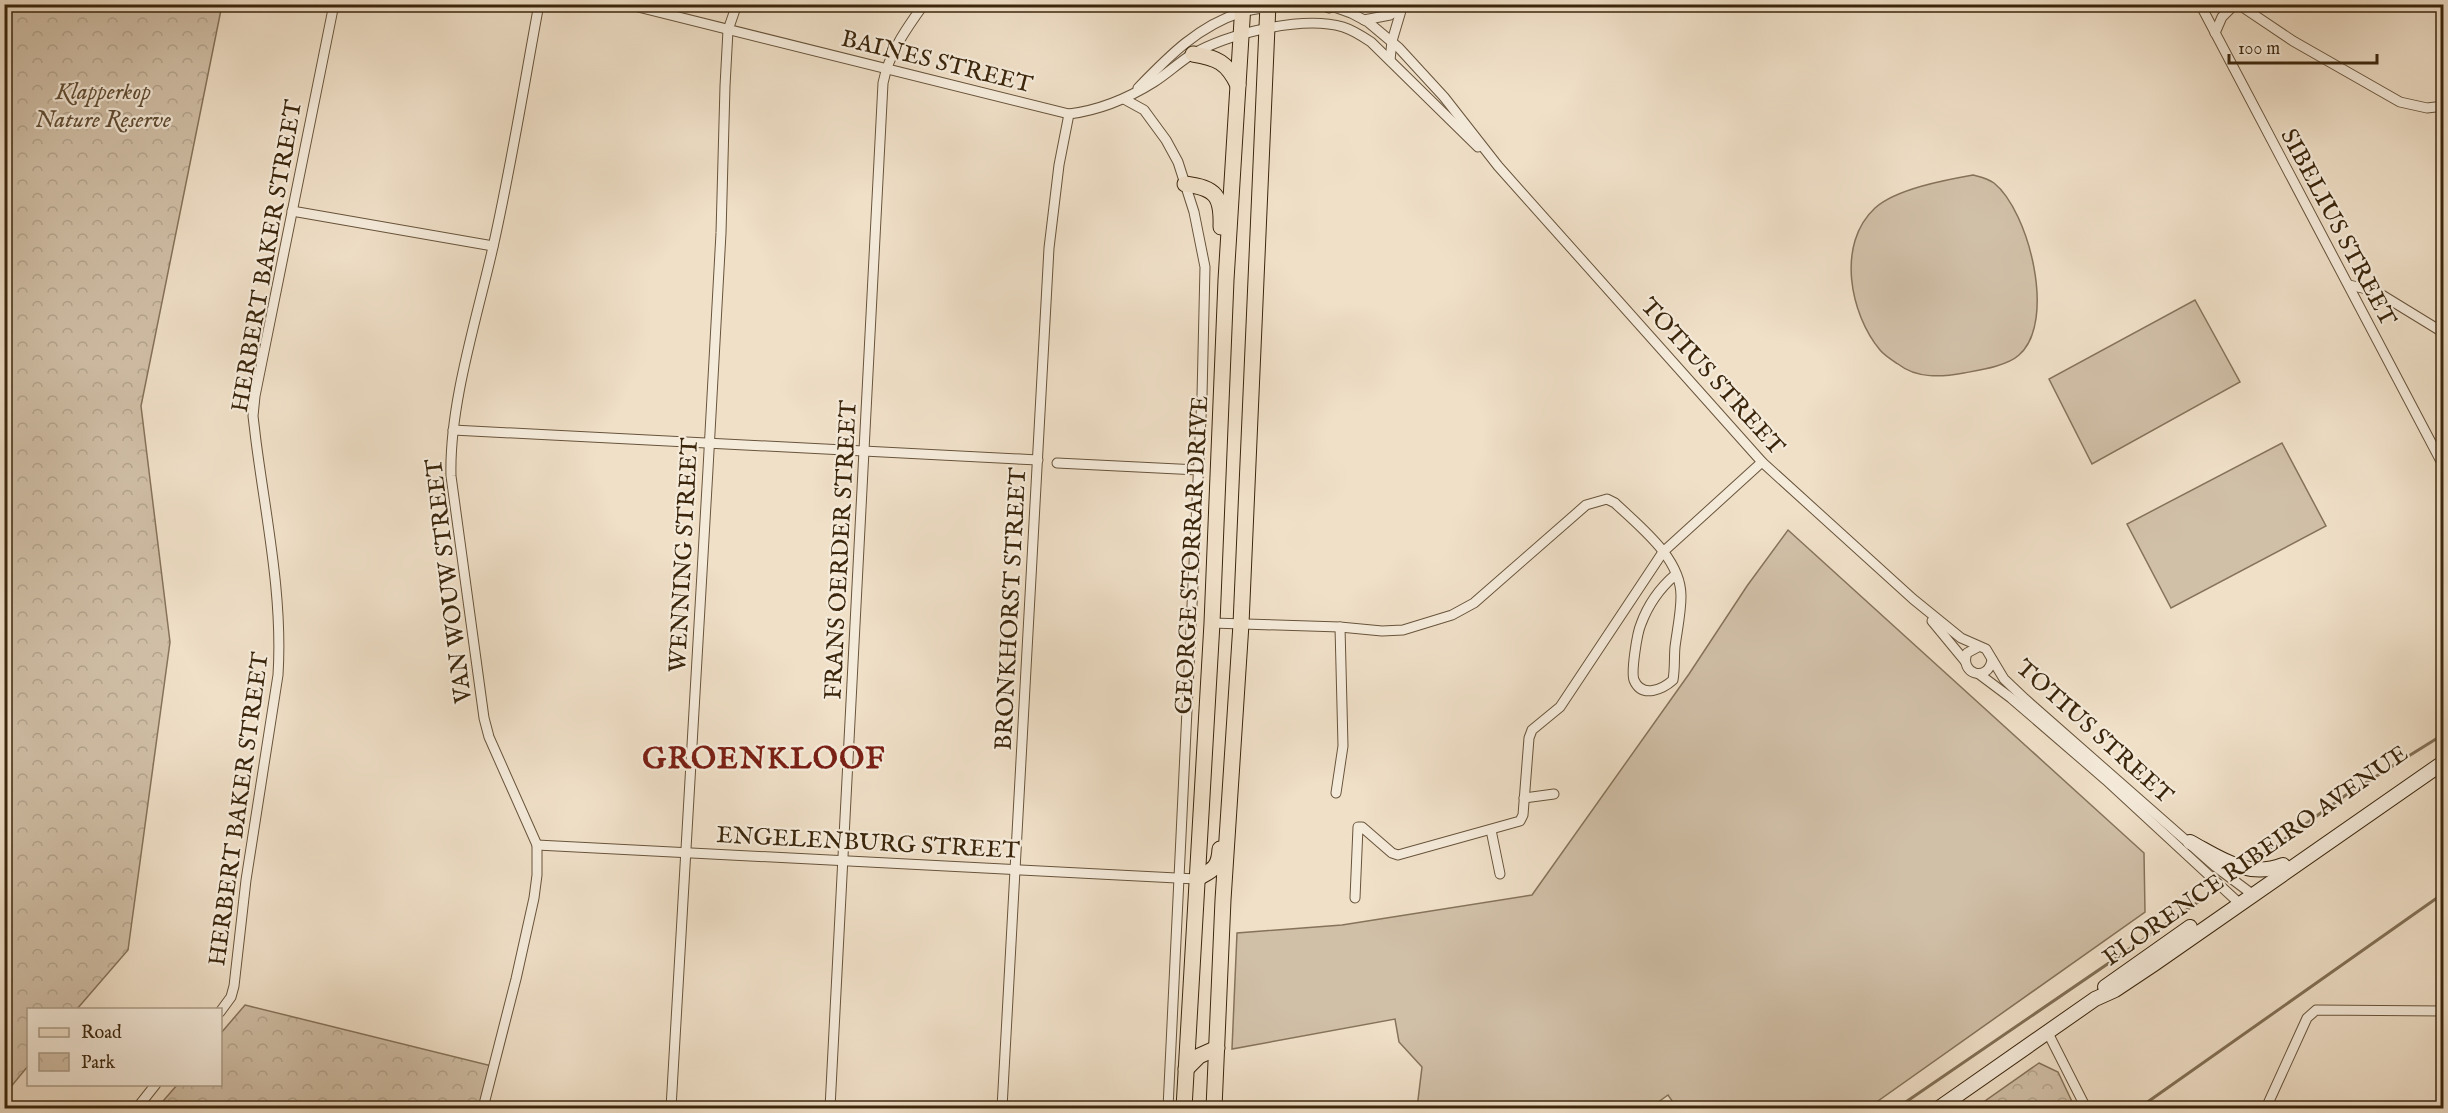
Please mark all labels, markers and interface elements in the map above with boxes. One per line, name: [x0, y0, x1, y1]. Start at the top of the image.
street label: BAINES STREET: [838, 24, 1036, 101]
scale bar: [2229, 27, 2378, 65]
text: 100 m: [2238, 38, 2280, 61]
park label: Klapperkop Nature Reserve: [35, 77, 171, 136]
street label: HERBERT BAKER STREET: [225, 97, 310, 415]
street label: SIBELIUS STREET: [2273, 124, 2403, 332]
street label: TOTIUS STREET: [1633, 292, 1791, 463]
street label: GEORGE STORRAR DRIVE: [1169, 395, 1216, 715]
street label: FRANS OERDER STREET: [818, 399, 865, 701]
street label: WENNING STREET: [663, 437, 706, 673]
street label: VAN WOUW STREET: [419, 456, 480, 706]
street label: BRONKHORST STREET: [989, 466, 1034, 751]
street label: HERBERT BAKER STREET: [202, 650, 277, 968]
street label: TOTIUS STREET: [2009, 653, 2180, 811]
street label: FLORENCE RIBEIRO AVENUE: [2097, 739, 2414, 974]
district label: GROENKLOOF: [642, 741, 886, 779]
street label: ENGELENBURG STREET: [715, 820, 1021, 867]
legend: [27, 1008, 222, 1086]
text: Road: [81, 1022, 122, 1045]
text: Park: [81, 1052, 116, 1075]

